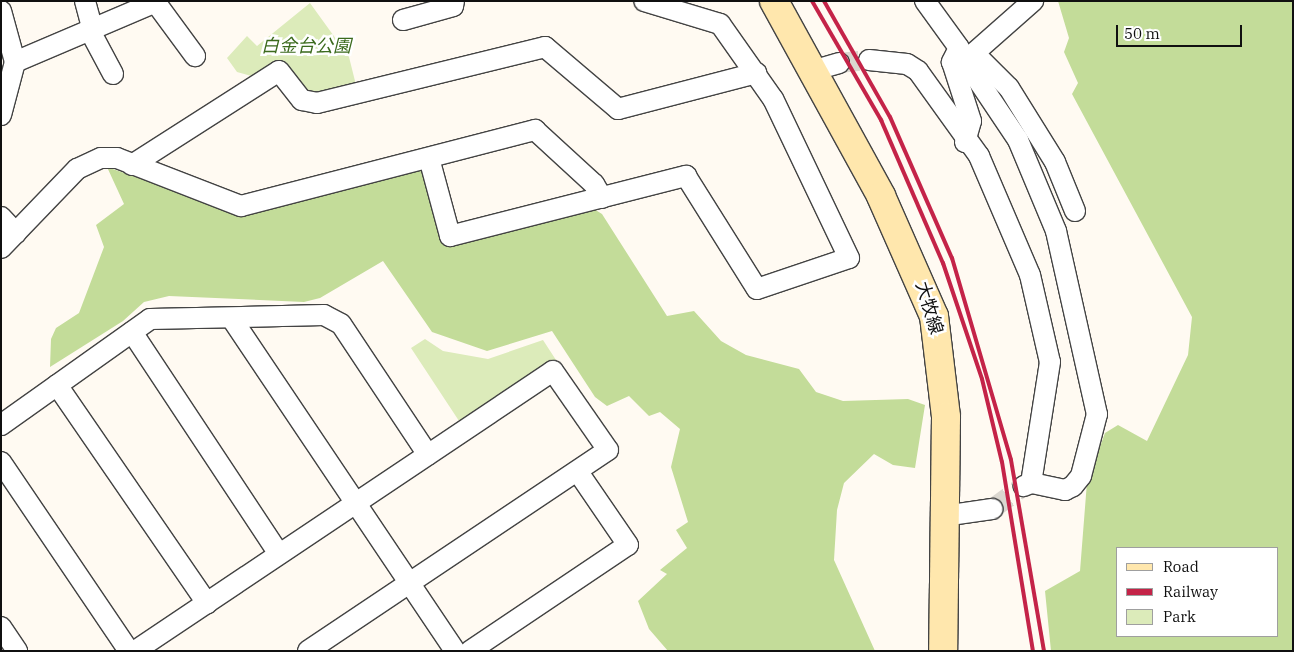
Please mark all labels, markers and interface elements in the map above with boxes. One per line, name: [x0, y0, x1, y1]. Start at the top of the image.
scale bar: [1119, 15, 1245, 47]
text: 50 m: [1124, 24, 1160, 43]
park label: 白金台公園: [261, 35, 351, 57]
street label: 大牧線: [911, 279, 947, 337]
legend: [1116, 547, 1279, 637]
text: Road: [1163, 557, 1199, 576]
text: Railway: [1163, 582, 1218, 601]
text: Park: [1163, 607, 1196, 626]

